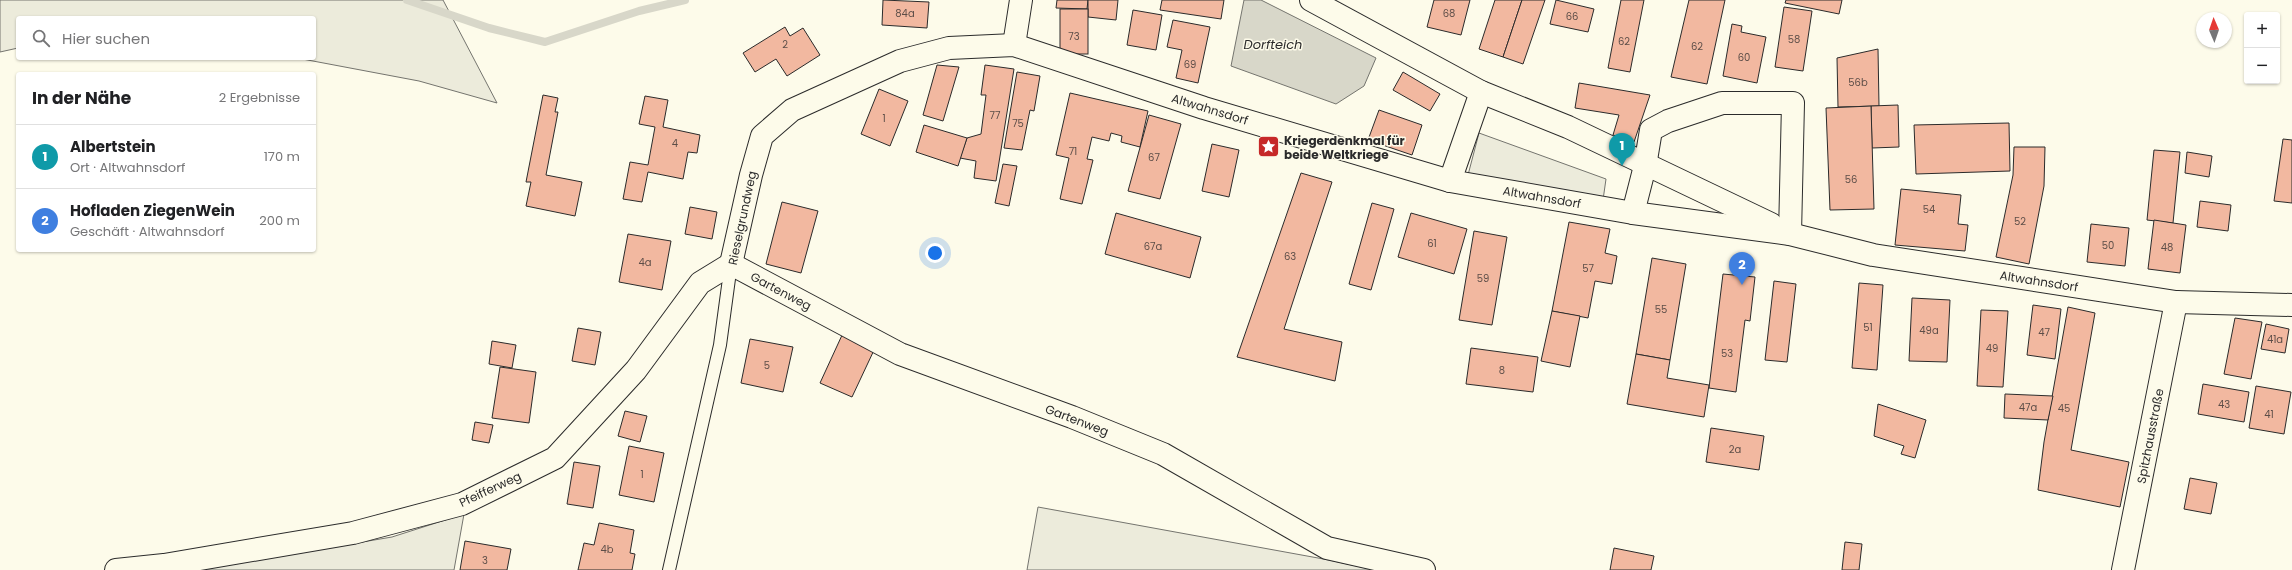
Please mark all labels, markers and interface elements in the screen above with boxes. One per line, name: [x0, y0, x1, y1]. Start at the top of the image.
house number: 84a: [895, 6, 915, 21]
house number: 68: [1443, 6, 1455, 21]
house number: 66: [1566, 9, 1578, 24]
north arrow: [2196, 12, 2232, 48]
map controls: [2244, 12, 2280, 84]
button: +: [2244, 12, 2280, 48]
search box: [16, 16, 316, 60]
icon: search: [30, 27, 52, 49]
text: Hier suchen: [62, 28, 150, 49]
house number: 73: [1068, 29, 1080, 44]
house number: 58: [1788, 32, 1800, 47]
house number: 62: [1618, 34, 1630, 49]
water label: Dorfteich: [1244, 35, 1302, 54]
house number: 2: [782, 37, 788, 52]
house number: 62: [1691, 39, 1703, 54]
button: −: [2244, 48, 2280, 84]
house number: 60: [1738, 50, 1750, 65]
house number: 69: [1184, 57, 1196, 72]
house number: 56b: [1848, 75, 1868, 90]
text: In der Nähe: [32, 86, 131, 110]
text: 2 Ergebnisse: [219, 88, 300, 107]
street label: Altwahnsdorf: [1170, 89, 1250, 129]
house number: 77: [990, 108, 1001, 123]
house number: 1: [882, 111, 886, 126]
house number: 75: [1012, 116, 1024, 131]
place label: Kriegerdenkmal für beide Weltkriege: [1284, 132, 1405, 163]
pin: 1: [1609, 133, 1635, 166]
place icon: Kriegerdenkmal für beide Weltkriege: [1256, 134, 1282, 160]
text: Albertstein: [70, 136, 156, 157]
house number: 4: [672, 136, 678, 151]
house number: 71: [1069, 144, 1077, 159]
text: 1: [43, 147, 47, 166]
text: 170 m: [264, 147, 300, 166]
house number: 67: [1148, 150, 1160, 165]
text: Ort · Altwahnsdorf: [70, 158, 185, 177]
street label: Rieselgrundweg: [724, 169, 760, 267]
house number: 56: [1845, 172, 1857, 187]
street label: Altwahnsdorf: [1502, 182, 1583, 212]
text: Hofladen ZiegenWein: [70, 200, 235, 221]
house number: 54: [1923, 202, 1935, 217]
text: 2: [41, 211, 49, 230]
text: 200 m: [259, 211, 300, 230]
house number: 52: [2014, 214, 2026, 229]
text: Geschäft · Altwahnsdorf: [70, 222, 224, 241]
house number: 61: [1427, 236, 1437, 251]
house number: 50: [2102, 238, 2114, 253]
house number: 67a: [1144, 239, 1162, 254]
house number: 48: [2161, 240, 2173, 255]
your location: [925, 243, 945, 263]
house number: 63: [1284, 249, 1296, 264]
pin: 2: [1729, 252, 1755, 285]
house number: 4a: [638, 255, 652, 270]
house number: 57: [1582, 261, 1594, 276]
street label: Altwahnsdorf: [1999, 266, 2079, 296]
street label: Gartenweg: [748, 268, 814, 314]
house number: 59: [1477, 271, 1489, 286]
house number: 55: [1655, 302, 1667, 317]
house number: 51: [1863, 320, 1873, 335]
house number: 49a: [1919, 323, 1939, 338]
house number: 47: [2038, 325, 2050, 340]
house number: 41a: [2267, 332, 2283, 347]
house number: 49: [1986, 341, 1998, 356]
house number: 53: [1721, 346, 1733, 361]
house number: 5: [764, 358, 770, 373]
house number: 8: [1499, 363, 1505, 378]
street label: Spitzhausstraße: [2132, 387, 2168, 485]
house number: 43: [2218, 397, 2230, 412]
street label: Gartenweg: [1043, 400, 1111, 440]
house number: 47a: [2019, 400, 2037, 415]
house number: 45: [2058, 401, 2070, 416]
house number: 41: [2264, 407, 2274, 422]
house number: 2a: [1729, 442, 1741, 457]
street label: Pfeifferweg: [456, 467, 524, 511]
house number: 1: [640, 467, 644, 482]
house number: 4b: [600, 542, 614, 557]
house number: 3: [482, 553, 488, 568]

